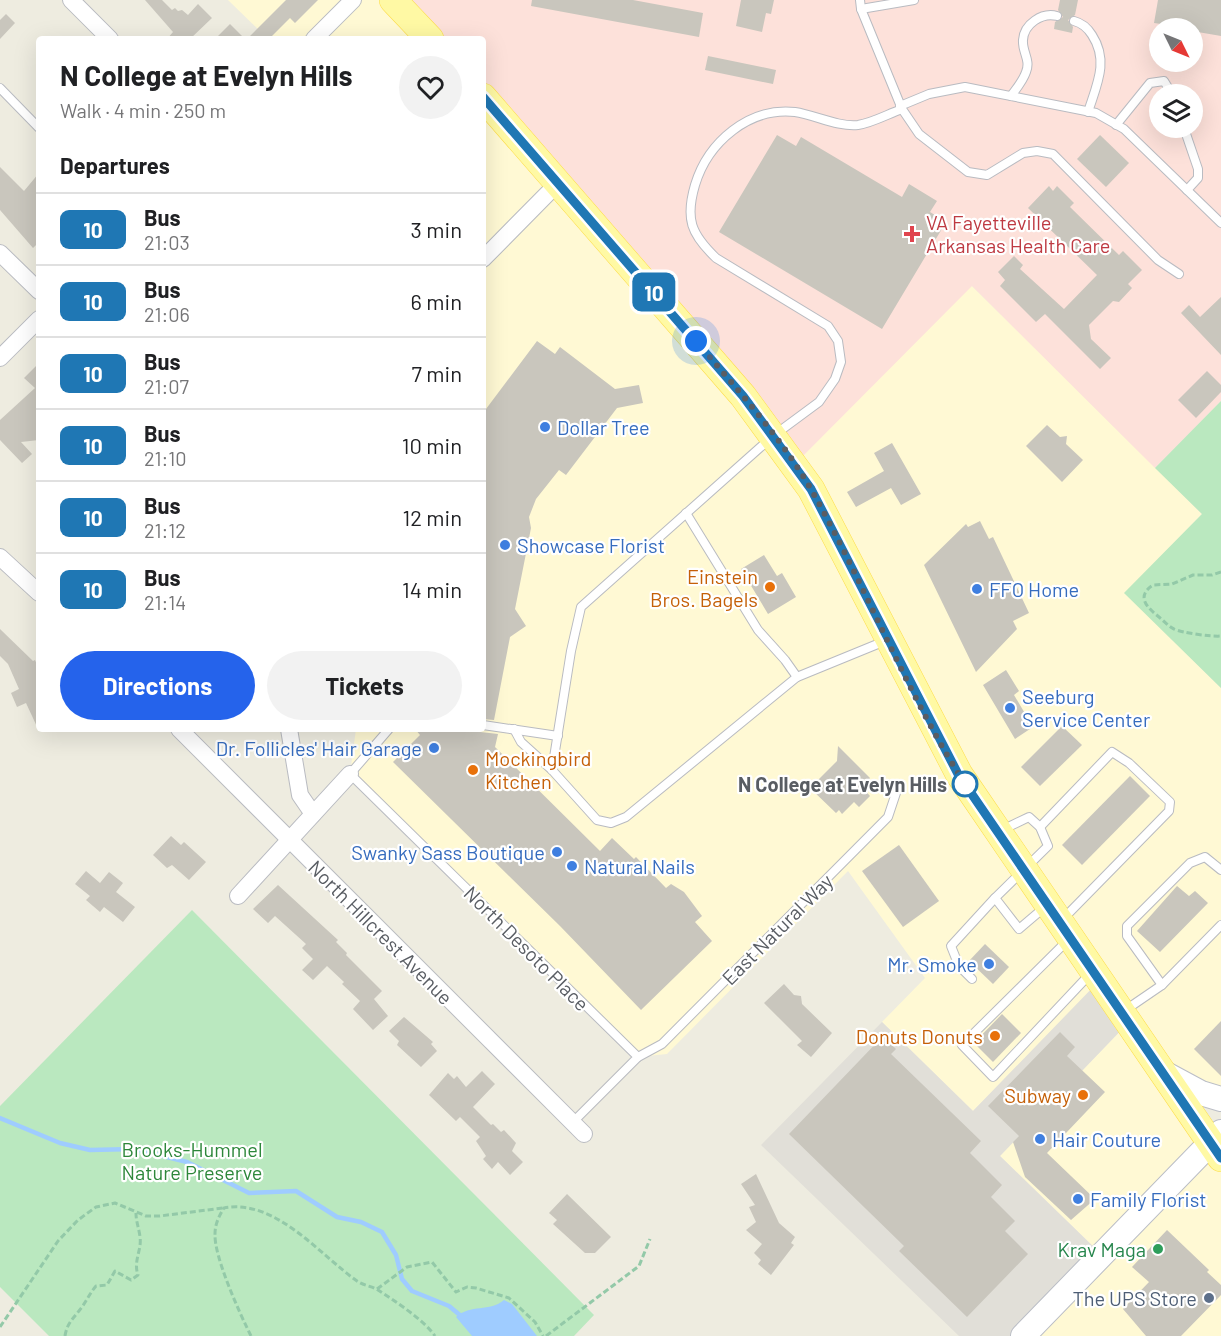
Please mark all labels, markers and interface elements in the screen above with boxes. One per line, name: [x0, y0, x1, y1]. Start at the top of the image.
north arrow: [1149, 18, 1203, 72]
map controls: [1149, 18, 1203, 138]
button: heart: [399, 56, 462, 119]
text: N College at Evelyn Hills: [60, 58, 353, 92]
button: layers: [1149, 84, 1203, 138]
text: Walk · 4 min · 250 m: [60, 98, 226, 122]
text: Departures: [60, 152, 170, 178]
text: Bus: [144, 204, 181, 230]
place label: VA Fayetteville Arkansas Health Care: [926, 210, 1110, 257]
text: 3 min: [411, 216, 462, 242]
text: 10: [83, 217, 103, 242]
marker: VA Fayetteville Arkansas Health Care: [903, 225, 921, 243]
text: 21:03: [144, 230, 190, 254]
line badge: 10: [627, 272, 681, 312]
text: Bus: [144, 276, 181, 302]
text: 10: [644, 280, 664, 305]
text: 6 min: [411, 288, 462, 314]
text: 10: [83, 289, 103, 314]
text: 21:06: [144, 302, 190, 326]
your location: [681, 326, 711, 356]
text: Bus: [144, 348, 181, 374]
text: 7 min: [412, 360, 462, 386]
text: 10: [83, 361, 103, 386]
text: 21:07: [144, 374, 189, 398]
place label: Dollar Tree: [557, 415, 650, 439]
text: Bus: [144, 420, 181, 446]
marker: Dollar Tree: [538, 420, 552, 434]
text: 10 min: [402, 432, 462, 458]
text: 10: [83, 433, 103, 458]
text: 21:10: [144, 446, 187, 470]
text: Bus: [144, 492, 181, 518]
text: 12 min: [402, 504, 462, 530]
text: 10: [83, 505, 103, 530]
text: 21:12: [144, 518, 186, 542]
place label: Showcase Florist: [517, 533, 665, 557]
marker: Showcase Florist: [498, 538, 512, 552]
text: Bus: [144, 564, 181, 590]
place label: Einstein Bros. Bagels: [650, 564, 758, 611]
text: 14 min: [402, 576, 462, 602]
text: 10: [83, 577, 103, 602]
place label: FFO Home: [989, 577, 1079, 601]
marker: Einstein Bros. Bagels: [763, 580, 777, 594]
marker: FFO Home: [970, 582, 984, 596]
text: 21:14: [144, 590, 186, 614]
button: Directions: [60, 651, 255, 720]
button: Tickets: [267, 651, 462, 720]
place label: Seeburg Service Center: [1022, 684, 1150, 731]
marker: Seeburg Service Center: [1003, 701, 1017, 715]
place label: Dr. Follicles' Hair Garage: [216, 736, 422, 760]
marker: Dr. Follicles' Hair Garage: [427, 741, 441, 755]
place label: Mockingbird Kitchen: [485, 746, 591, 793]
marker: Mockingbird Kitchen: [466, 763, 480, 777]
marker: N College at Evelyn Hills: [952, 771, 978, 797]
place label: N College at Evelyn Hills: [738, 772, 947, 796]
place label: Swanky Sass Boutique: [351, 840, 545, 864]
marker: Swanky Sass Boutique: [550, 845, 564, 859]
place label: Natural Nails: [584, 854, 695, 878]
street label: North Hillcrest Avenue: [304, 855, 458, 1009]
marker: Natural Nails: [565, 859, 579, 873]
street label: East Natural Way: [717, 869, 837, 989]
street label: North Desoto Place: [460, 881, 594, 1015]
place label: Mr. Smoke: [887, 952, 977, 976]
marker: Mr. Smoke: [982, 957, 996, 971]
place label: Donuts Donuts: [856, 1024, 983, 1048]
marker: Donuts Donuts: [988, 1029, 1002, 1043]
place label: Subway: [1004, 1083, 1071, 1107]
marker: Subway: [1076, 1088, 1090, 1102]
place label: Hair Couture: [1052, 1127, 1161, 1151]
marker: Hair Couture: [1033, 1132, 1047, 1146]
park label: Brooks-Hummel Nature Preserve: [122, 1137, 262, 1184]
place label: Family Florist: [1090, 1187, 1207, 1211]
marker: Family Florist: [1071, 1192, 1085, 1206]
place label: Krav Maga: [1058, 1237, 1146, 1261]
marker: Krav Maga: [1151, 1242, 1165, 1256]
place label: The UPS Store: [1072, 1286, 1197, 1310]
marker: The UPS Store: [1202, 1291, 1216, 1305]

